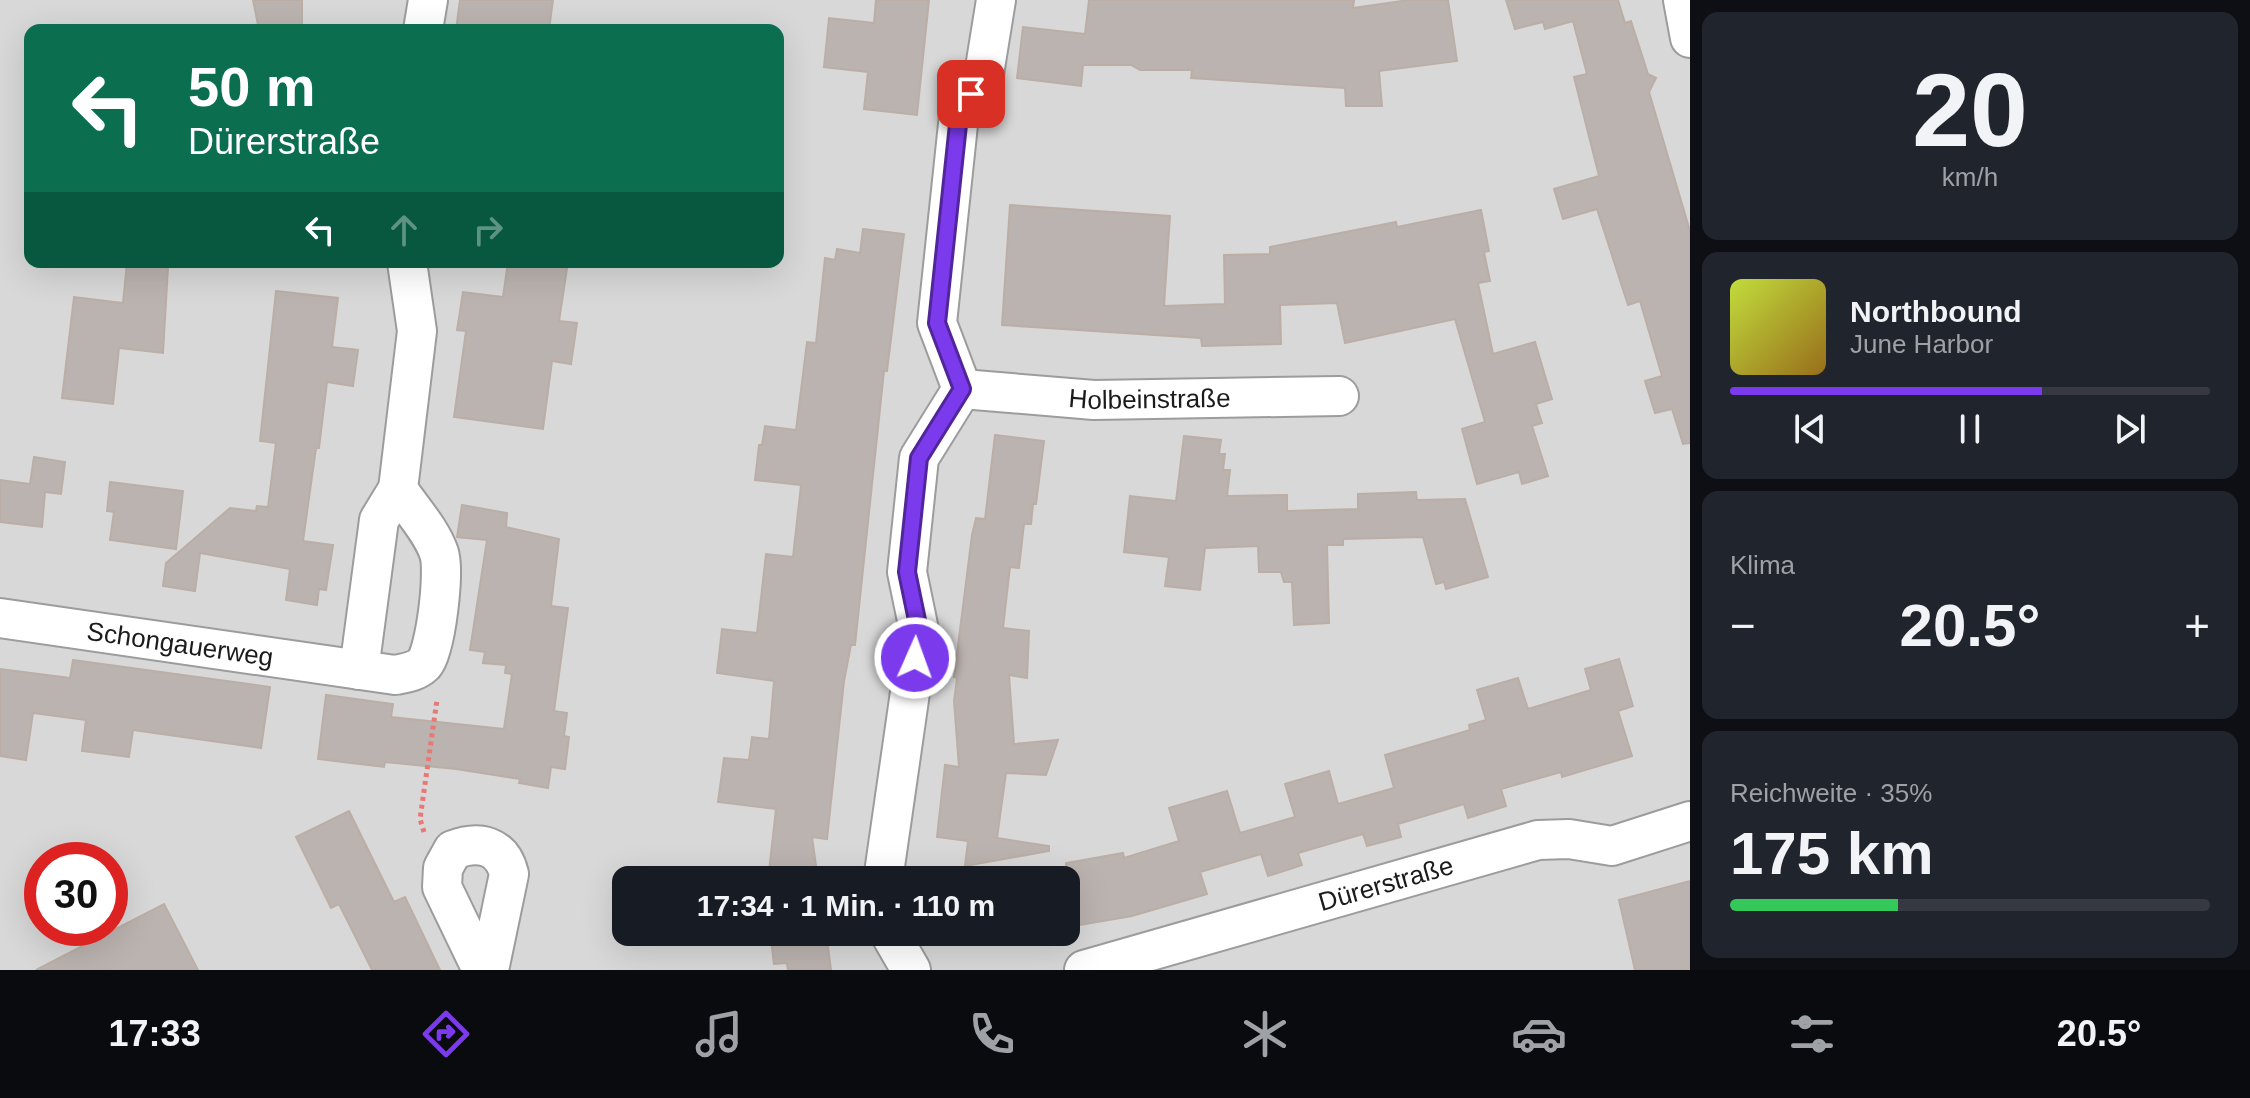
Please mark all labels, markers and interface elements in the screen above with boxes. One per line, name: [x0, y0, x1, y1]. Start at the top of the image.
text: 20: [1912, 52, 2028, 168]
text: 50 m: [188, 55, 316, 118]
icon: left: [56, 56, 160, 160]
pin: [937, 60, 1005, 128]
icon: arrive: [949, 72, 993, 116]
text: Dürerstraße: [188, 121, 380, 162]
text: km/h: [1942, 162, 1998, 192]
icon: left: [298, 208, 342, 252]
icon: ahead: [382, 208, 426, 252]
icon: right: [466, 208, 510, 252]
text: Northbound: [1850, 295, 2022, 328]
text: June Harbor: [1850, 329, 1993, 359]
street label: Holbeinstraße: [1067, 383, 1231, 415]
icon: previous: [1788, 407, 1832, 451]
icon: pause: [1948, 407, 1992, 451]
icon: next: [2108, 407, 2152, 451]
text: Klima: [1730, 550, 1795, 580]
text: 20.5°: [1900, 592, 2040, 659]
text: −: [1730, 601, 1756, 650]
text: +: [2184, 601, 2210, 650]
street label: Schongauerweg: [85, 616, 275, 672]
position arrow: [873, 616, 957, 700]
text: Reichweite · 35%: [1730, 778, 1932, 808]
text: 175 km: [1730, 820, 1934, 887]
speed limit sign: 30: [24, 842, 128, 946]
street label: Dürerstraße: [1315, 850, 1457, 917]
text: 17:34 · 1 Min. · 110 m: [697, 889, 995, 922]
icon: directions: [418, 1006, 474, 1062]
icon: music: [691, 1006, 747, 1062]
icon: phone: [964, 1006, 1020, 1062]
icon: climate: [1237, 1006, 1293, 1062]
icon: car: [1511, 1006, 1567, 1062]
icon: filters: [1784, 1006, 1840, 1062]
text: 17:33: [109, 1013, 201, 1054]
text: 20.5°: [2057, 1013, 2141, 1054]

